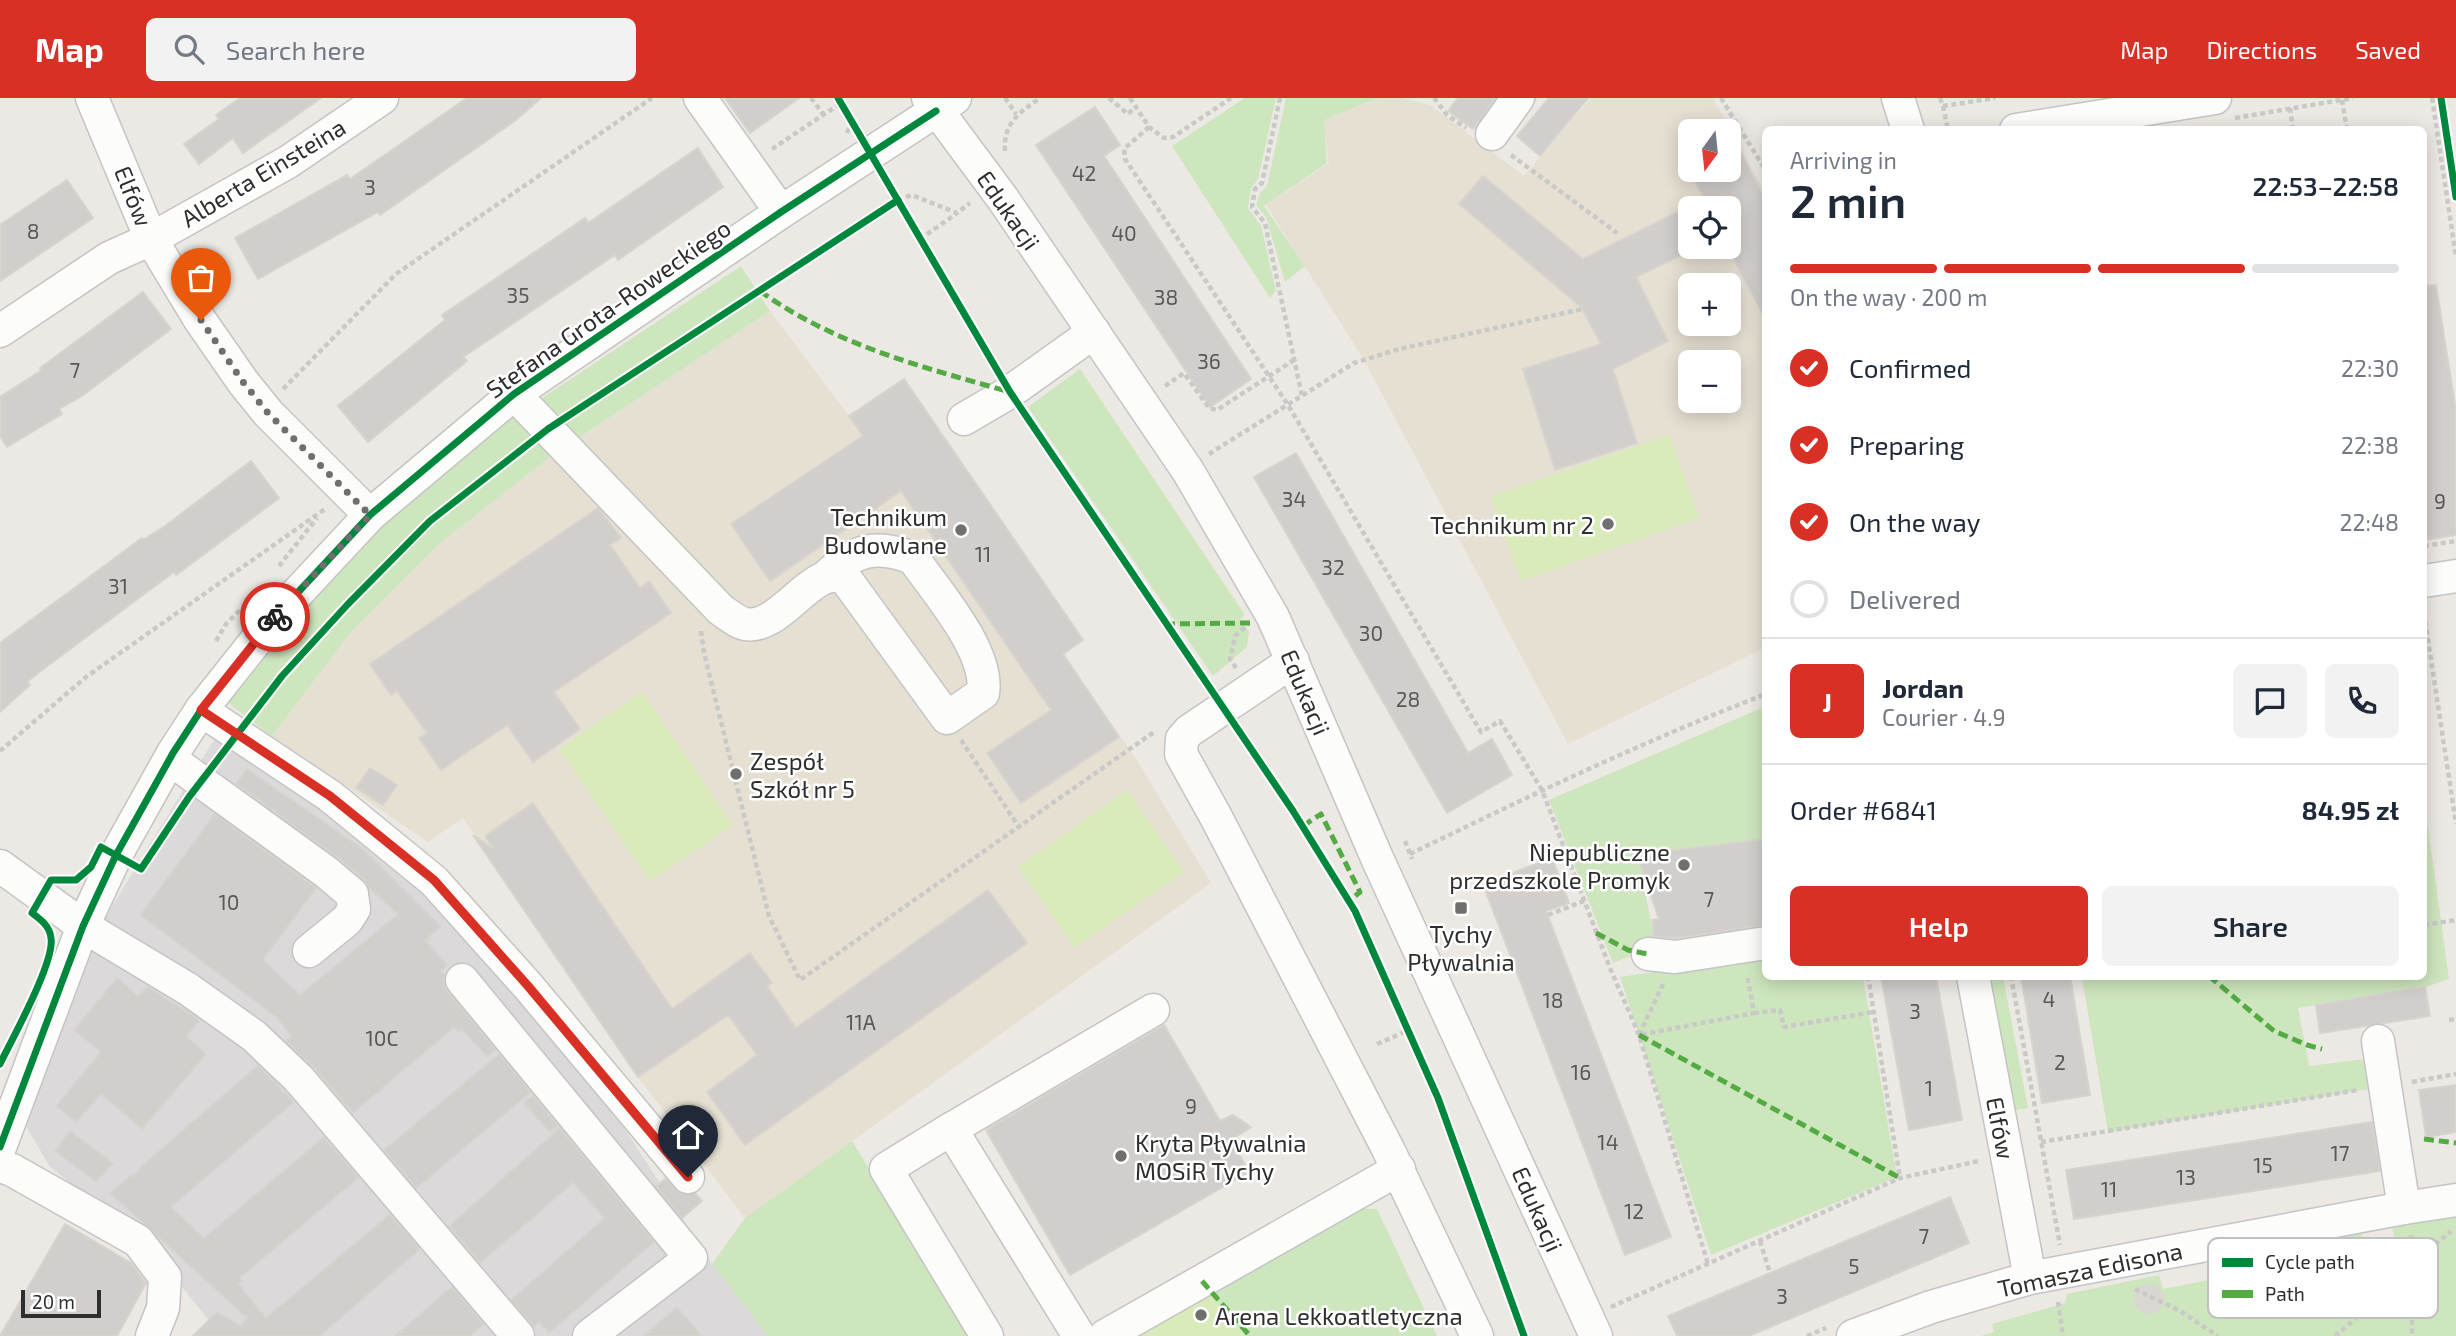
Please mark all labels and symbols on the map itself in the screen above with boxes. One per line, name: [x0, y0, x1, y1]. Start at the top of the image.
street label: Alberta Einsteina: [176, 112, 350, 232]
north arrow: [1678, 119, 1741, 182]
house number: 42: [1072, 160, 1096, 185]
street label: Elfów: [109, 161, 159, 231]
street label: Edukacji: [971, 165, 1047, 255]
house number: 3: [364, 174, 376, 199]
street label: Stefana Grota-Roweckiego: [480, 212, 736, 404]
house number: 8: [27, 218, 39, 243]
house number: 40: [1111, 220, 1137, 245]
pin: [171, 248, 231, 320]
house number: 35: [507, 282, 529, 307]
house number: 38: [1154, 284, 1178, 309]
house number: 36: [1197, 348, 1221, 373]
house number: 7: [70, 357, 81, 382]
house number: 34: [1282, 486, 1306, 511]
house number: 9: [2434, 488, 2446, 513]
place label: Technikum Budowlane: [824, 502, 947, 559]
place label: Technikum nr 2: [1430, 510, 1594, 539]
marker: Technikum nr 2: [1600, 516, 1616, 532]
marker: Technikum Budowlane: [953, 522, 969, 538]
house number: 11: [975, 541, 991, 566]
house number: 32: [1321, 554, 1345, 579]
house number: 31: [108, 573, 128, 598]
courier: [240, 582, 310, 652]
house number: 30: [1359, 620, 1383, 645]
street label: Edukacji: [1275, 645, 1337, 739]
house number: 28: [1396, 686, 1420, 711]
place label: Zespół Szkół nr 5: [750, 746, 855, 803]
marker: Zespół Szkół nr 5: [728, 766, 744, 782]
place label: Niepubliczne przedszkole Promyk: [1449, 837, 1670, 894]
marker: Niepubliczne przedszkole Promyk: [1676, 857, 1692, 873]
house number: 7: [1704, 886, 1715, 911]
house number: 10: [218, 889, 240, 914]
marker: Tychy Pływalnia: [1453, 900, 1469, 916]
place label: Tychy Pływalnia: [1407, 919, 1515, 976]
house number: 4: [2043, 986, 2055, 1011]
house number: 18: [1542, 987, 1564, 1012]
house number: 3: [1909, 998, 1921, 1023]
house number: 11A: [846, 1009, 876, 1034]
house number: 10C: [366, 1025, 399, 1050]
house number: 2: [2054, 1049, 2066, 1074]
house number: 16: [1571, 1059, 1591, 1084]
house number: 1: [1925, 1075, 1933, 1100]
house number: 9: [1185, 1093, 1197, 1118]
street label: Elfów: [1981, 1094, 2021, 1162]
pin: [658, 1105, 718, 1177]
place label: Kryta Pływalnia MOSiR Tychy: [1135, 1128, 1306, 1185]
house number: 14: [1597, 1129, 1619, 1154]
house number: 17: [2330, 1140, 2350, 1165]
marker: Kryta Pływalnia MOSiR Tychy: [1113, 1148, 1129, 1164]
house number: 15: [2253, 1152, 2273, 1177]
street label: Edukacji: [1506, 1162, 1570, 1256]
house number: 13: [2176, 1164, 2196, 1189]
house number: 11: [2101, 1176, 2117, 1201]
house number: 12: [1624, 1198, 1644, 1223]
house number: 7: [1919, 1223, 1930, 1248]
street label: Tomasza Edisona: [1995, 1235, 2185, 1303]
legend: [2208, 1238, 2438, 1318]
text: Cycle path: [2265, 1250, 2355, 1273]
house number: 5: [1848, 1253, 1860, 1278]
text: Path: [2265, 1282, 2305, 1305]
house number: 3: [1776, 1283, 1788, 1308]
scale bar: [21, 1287, 102, 1319]
place label: Arena Lekkoatletyczna: [1215, 1301, 1463, 1330]
marker: Arena Lekkoatletyczna: [1193, 1307, 1209, 1323]

